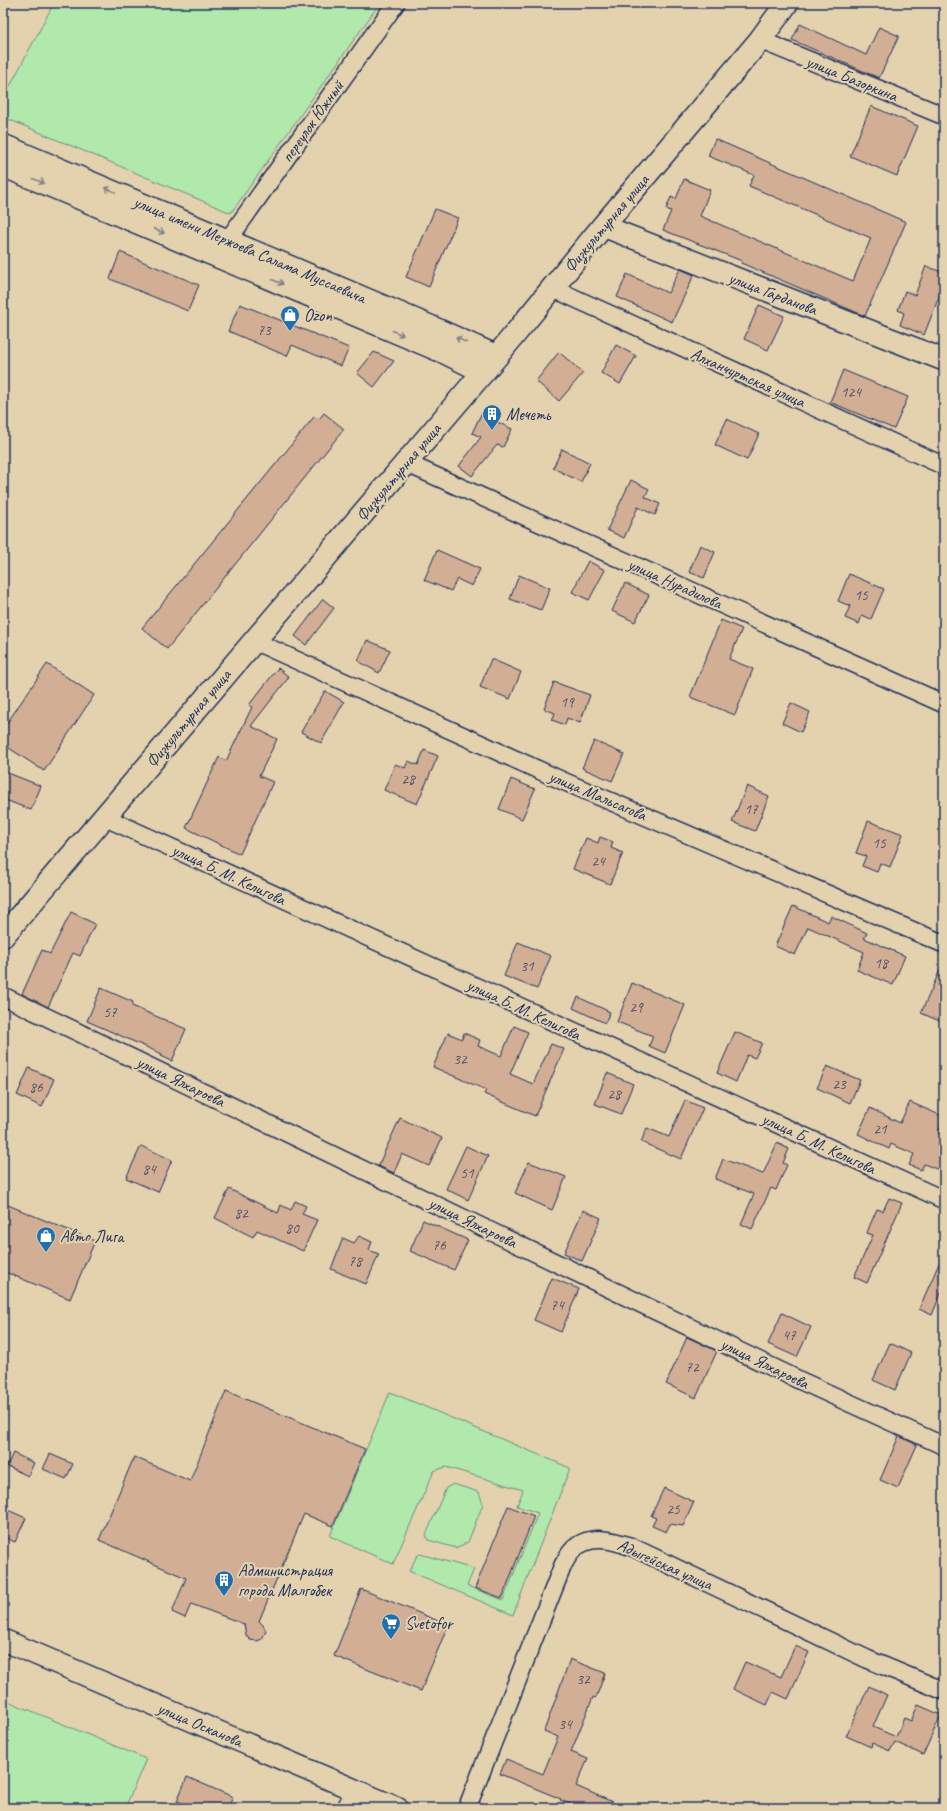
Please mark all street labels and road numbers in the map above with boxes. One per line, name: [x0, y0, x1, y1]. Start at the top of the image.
street label: улица Базоркина: [802, 50, 902, 107]
street label: переулок Южный: [276, 76, 349, 166]
street label: Физкультурная улица: [559, 169, 655, 277]
street label: улица имени Мержоева Салама Муссаевича: [130, 191, 371, 309]
street label: улица Гарданова: [725, 267, 821, 320]
street label: Алханчуртская улица: [687, 343, 810, 413]
street label: Физкультурная улица: [351, 418, 447, 526]
street label: улица Нурадилова: [624, 553, 726, 614]
street label: Физкультурная улица: [141, 664, 237, 772]
street label: улица Мальсагова: [545, 765, 651, 826]
street label: улица Б. М. Келигова: [168, 839, 290, 911]
street label: улица Б. М. Келигова: [463, 974, 585, 1046]
street label: улица Ялхароева: [132, 1051, 230, 1112]
street label: улица Б. М. Келигова: [758, 1108, 880, 1180]
street label: улица Ялхароева: [424, 1192, 522, 1253]
street label: улица Ялхароева: [716, 1333, 814, 1394]
street label: Адыгейская улица: [614, 1534, 716, 1595]
street label: улица Осканова: [153, 1697, 247, 1753]

